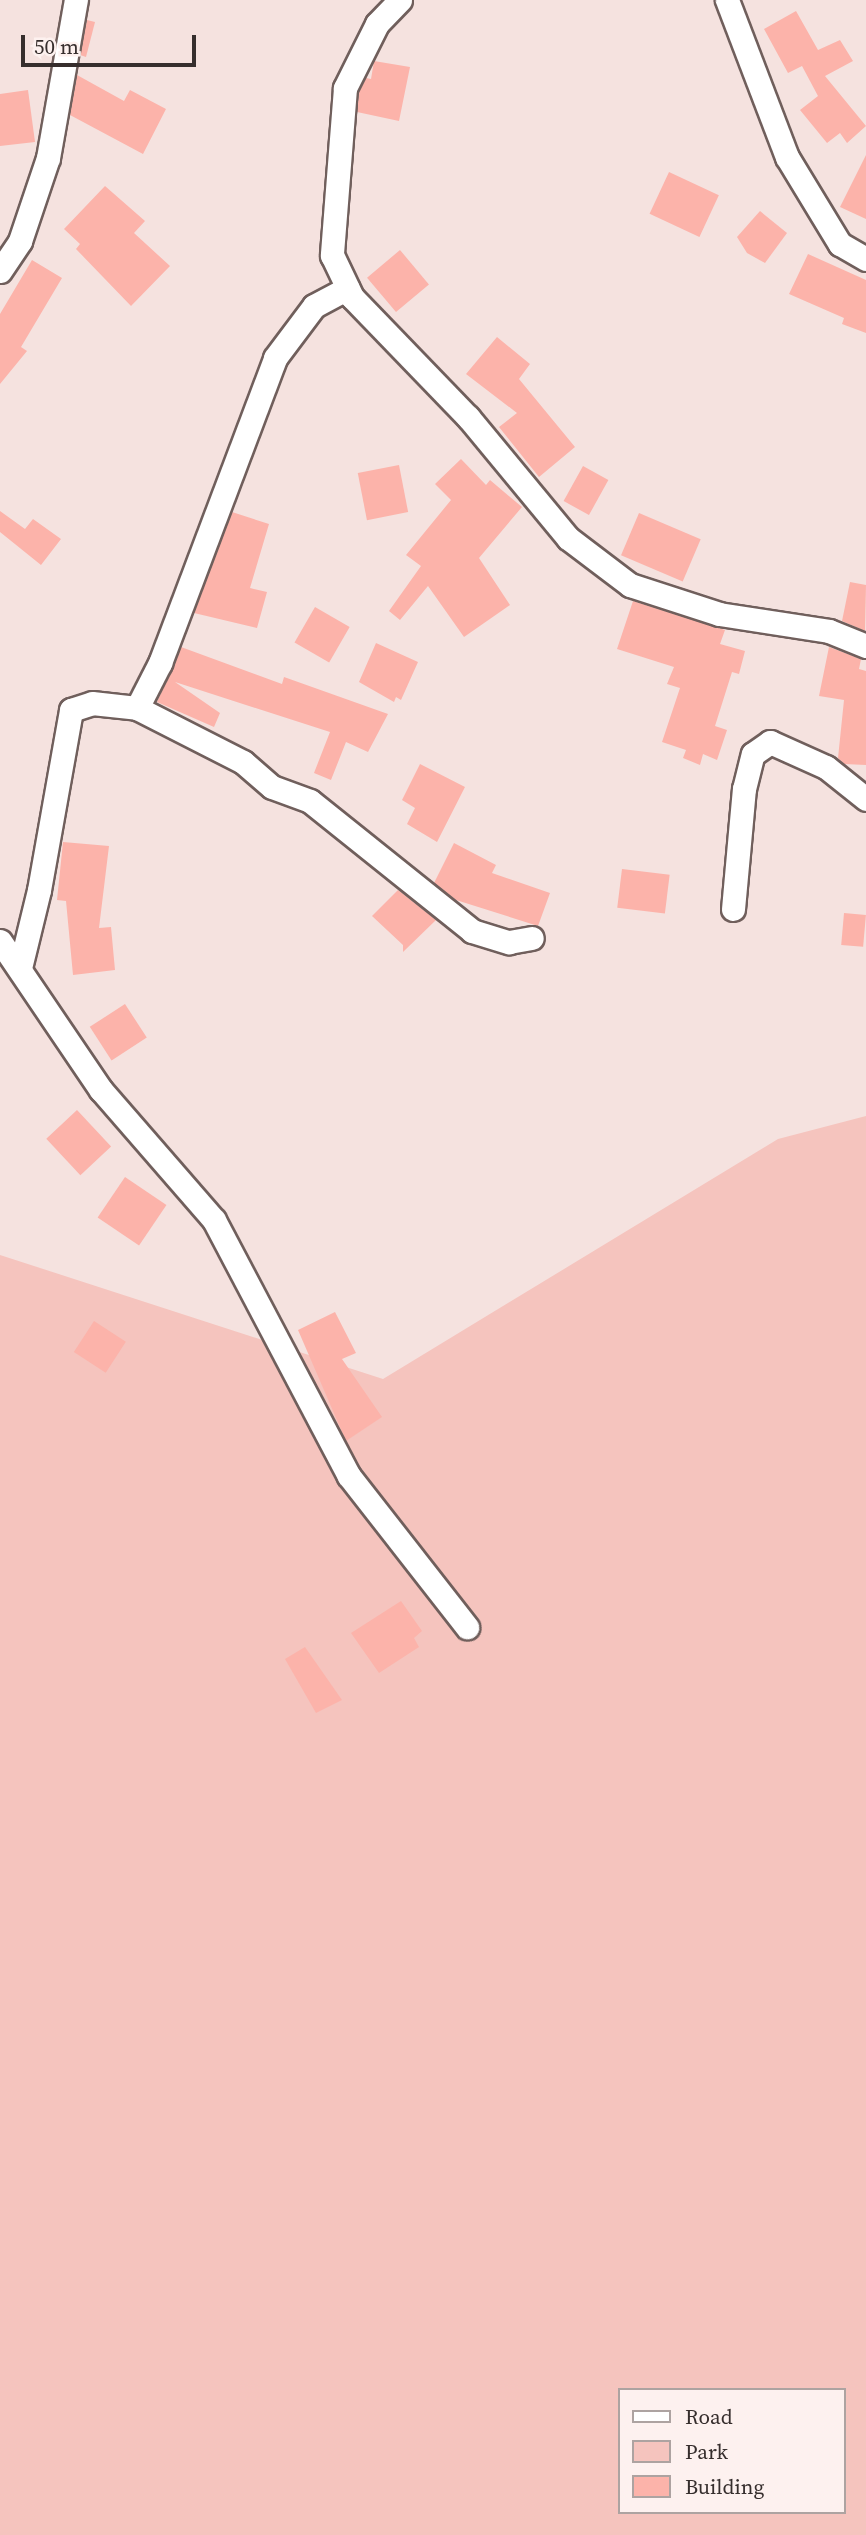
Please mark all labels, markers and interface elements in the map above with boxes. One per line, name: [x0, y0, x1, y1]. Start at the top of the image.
scale bar: [24, 21, 200, 65]
text: 50 m: [34, 32, 79, 61]
legend: [618, 2388, 845, 2514]
text: Road: [685, 2402, 733, 2431]
text: Park: [685, 2437, 728, 2466]
text: Building: [685, 2472, 764, 2501]

